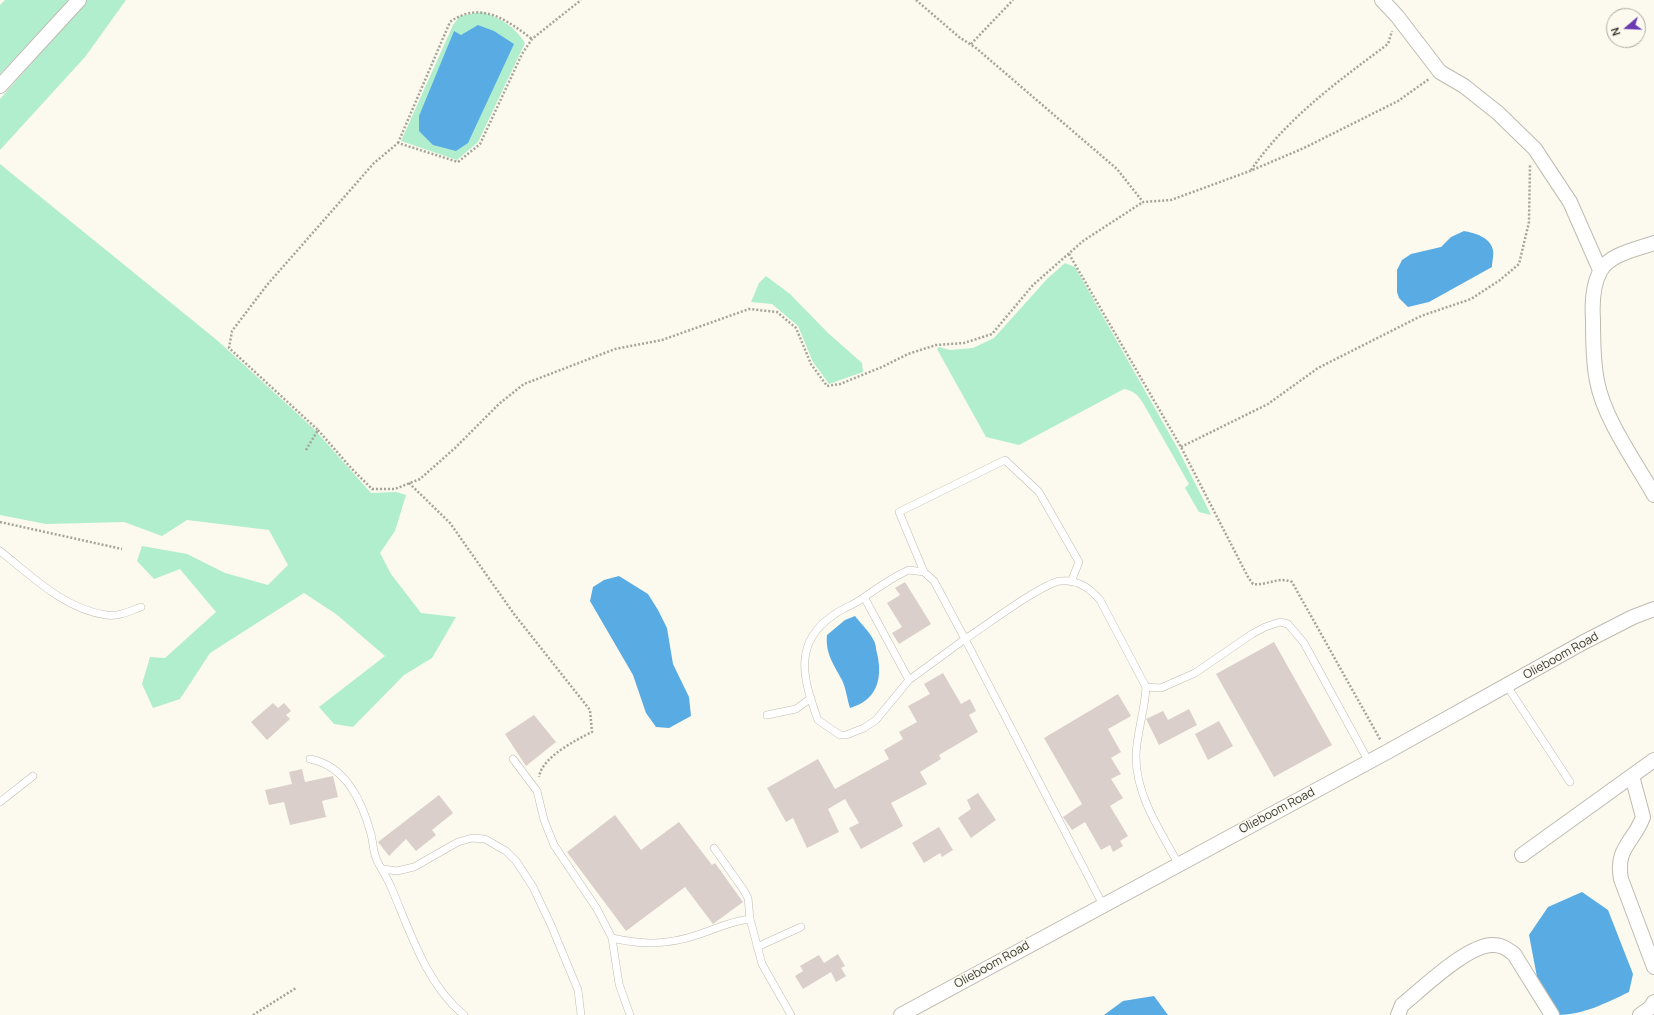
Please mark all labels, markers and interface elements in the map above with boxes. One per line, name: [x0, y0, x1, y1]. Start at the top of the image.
north arrow: [1606, 8, 1646, 48]
text: N: [1607, 26, 1624, 38]
street label: Olieboom Road: [1521, 629, 1601, 683]
street label: Olieboom Road: [1237, 785, 1317, 837]
street label: Olieboom Road: [952, 938, 1032, 992]

